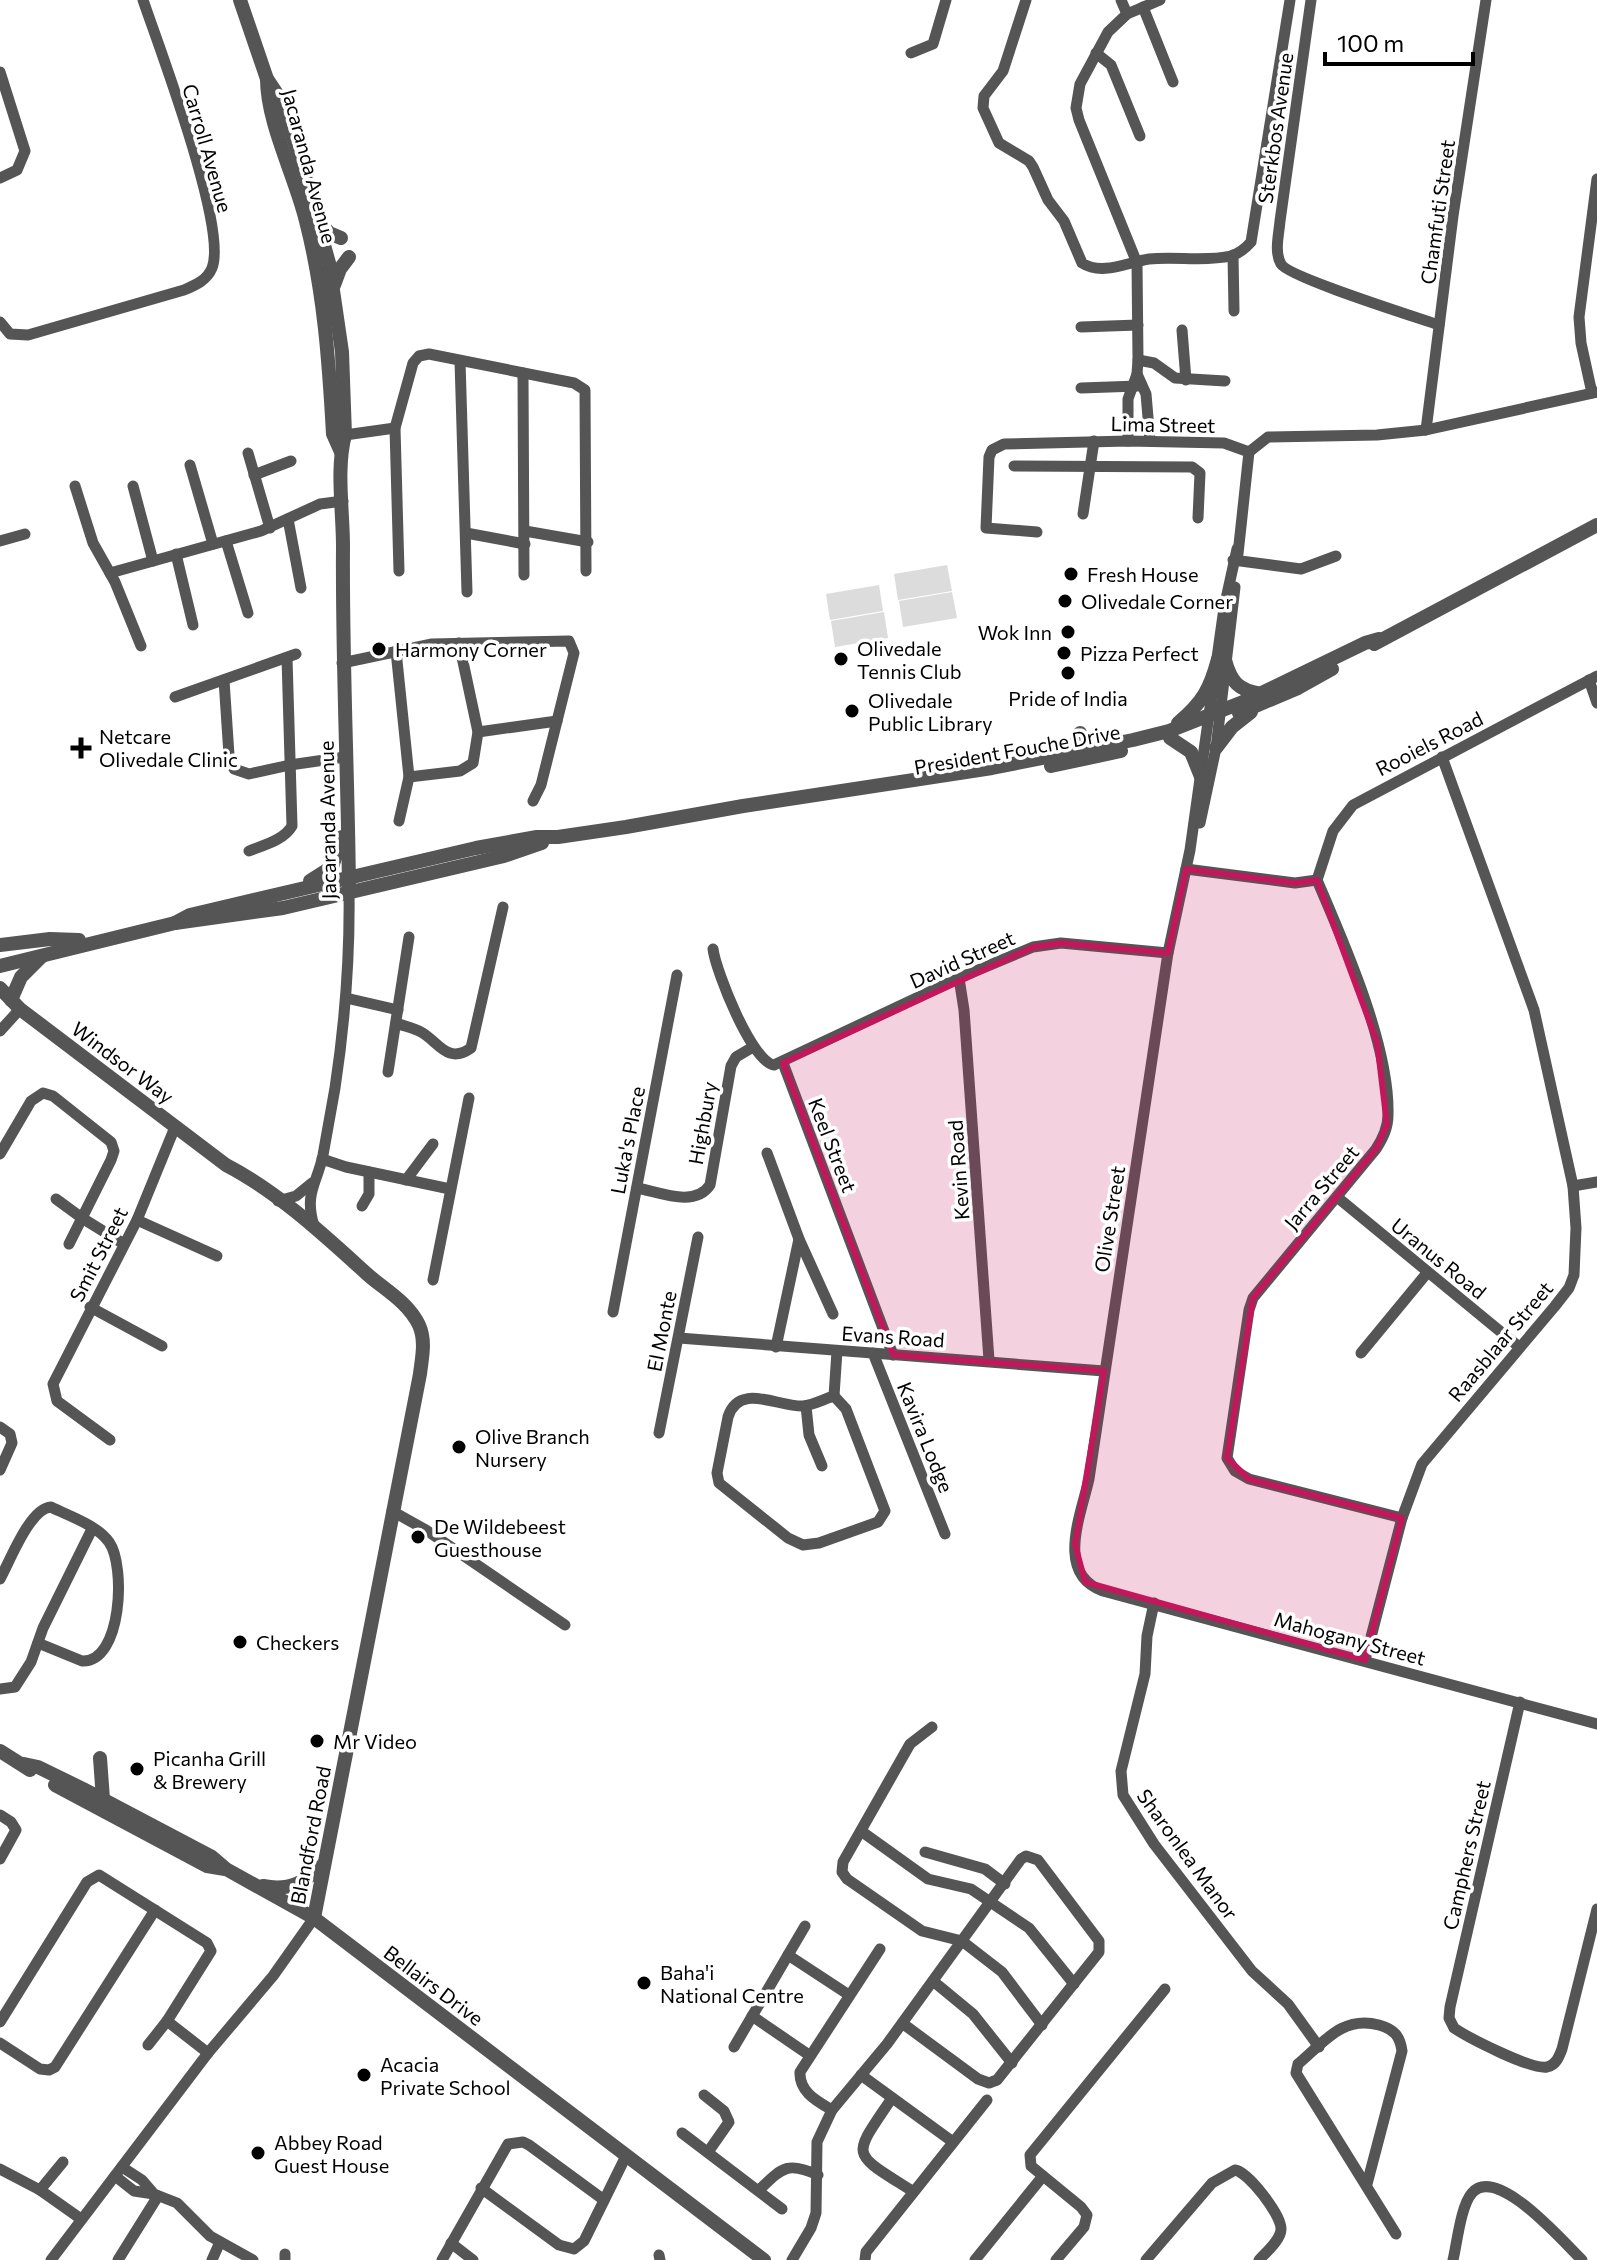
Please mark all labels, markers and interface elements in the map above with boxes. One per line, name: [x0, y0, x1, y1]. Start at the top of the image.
scale bar: [1325, 16, 1473, 66]
text: 100 m: [1337, 28, 1404, 57]
street label: Sterkbos Avenue: [1253, 51, 1297, 205]
street label: Carroll Avenue: [178, 81, 238, 215]
street label: Jacaranda Avenue: [278, 86, 342, 246]
street label: Chamfuti Street: [1415, 138, 1459, 286]
street label: Lima Street: [1110, 411, 1216, 437]
place label: Fresh House: [1087, 562, 1199, 586]
marker: Fresh House: [1062, 565, 1080, 583]
place label: Olivedale Corner: [1081, 589, 1233, 613]
marker: Olivedale Corner: [1056, 592, 1074, 610]
place label: Wok Inn: [978, 620, 1052, 644]
marker: Wok Inn: [1059, 623, 1077, 641]
place label: Olivedale Tennis Club: [857, 636, 962, 683]
place label: Harmony Corner: [395, 637, 547, 661]
marker: Harmony Corner: [370, 640, 388, 658]
place label: Pizza Perfect: [1080, 641, 1199, 665]
marker: Pizza Perfect: [1055, 644, 1073, 662]
marker: Olivedale Tennis Club: [832, 650, 850, 668]
marker: Pride of India: [1059, 664, 1077, 682]
place label: Pride of India: [1008, 686, 1128, 710]
place label: Olivedale Public Library: [868, 688, 993, 735]
marker: Olivedale Public Library: [843, 702, 861, 720]
street label: Rooiels Road: [1371, 706, 1487, 780]
street label: President Fouche Drive: [912, 719, 1122, 779]
place label: Netcare Olivedale Clinic: [99, 724, 238, 771]
marker: Netcare Olivedale Clinic: [70, 737, 92, 759]
street label: Jacaranda Avenue: [314, 740, 340, 900]
street label: David Street: [906, 925, 1018, 993]
street label: Windsor Way: [67, 1016, 179, 1108]
street label: Highbury: [683, 1080, 721, 1166]
street label: Luka's Place: [605, 1084, 649, 1196]
street label: Keel Street: [804, 1094, 862, 1196]
street label: Kevin Road: [943, 1119, 973, 1221]
street label: Jarra Street: [1279, 1140, 1363, 1234]
street label: Olive Street: [1089, 1164, 1129, 1274]
street label: Smit Street: [64, 1203, 132, 1305]
street label: Uranus Road: [1387, 1212, 1491, 1304]
street label: Raasblaar Street: [1443, 1276, 1557, 1406]
street label: El Monte: [641, 1289, 681, 1373]
street label: Evans Road: [841, 1320, 945, 1352]
street label: Kavira Lodge: [893, 1378, 959, 1496]
place label: Olive Branch Nursery: [475, 1424, 590, 1471]
marker: Olive Branch Nursery: [450, 1438, 468, 1456]
place label: De Wildebeest Guesthouse: [434, 1514, 566, 1561]
marker: De Wildebeest Guesthouse: [409, 1528, 427, 1546]
street label: Mahogany Street: [1272, 1606, 1428, 1670]
place label: Checkers: [256, 1630, 339, 1654]
marker: Checkers: [231, 1633, 249, 1651]
place label: Mr Video: [333, 1729, 417, 1753]
marker: Mr Video: [308, 1732, 326, 1750]
place label: Picanha Grill & Brewery: [153, 1746, 266, 1793]
marker: Picanha Grill & Brewery: [128, 1760, 146, 1778]
street label: Blandford Road: [285, 1764, 335, 1906]
street label: Camphers Street: [1437, 1778, 1495, 1932]
street label: Sharonlea Manor: [1133, 1784, 1243, 1924]
street label: Bellairs Drive: [380, 1940, 488, 2030]
place label: Baha'i National Centre: [660, 1960, 804, 2007]
marker: Baha'i National Centre: [635, 1974, 653, 1992]
place label: Acacia Private School: [380, 2052, 511, 2099]
marker: Acacia Private School: [355, 2066, 373, 2084]
place label: Abbey Road Guest House: [274, 2130, 389, 2177]
marker: Abbey Road Guest House: [249, 2144, 267, 2162]

